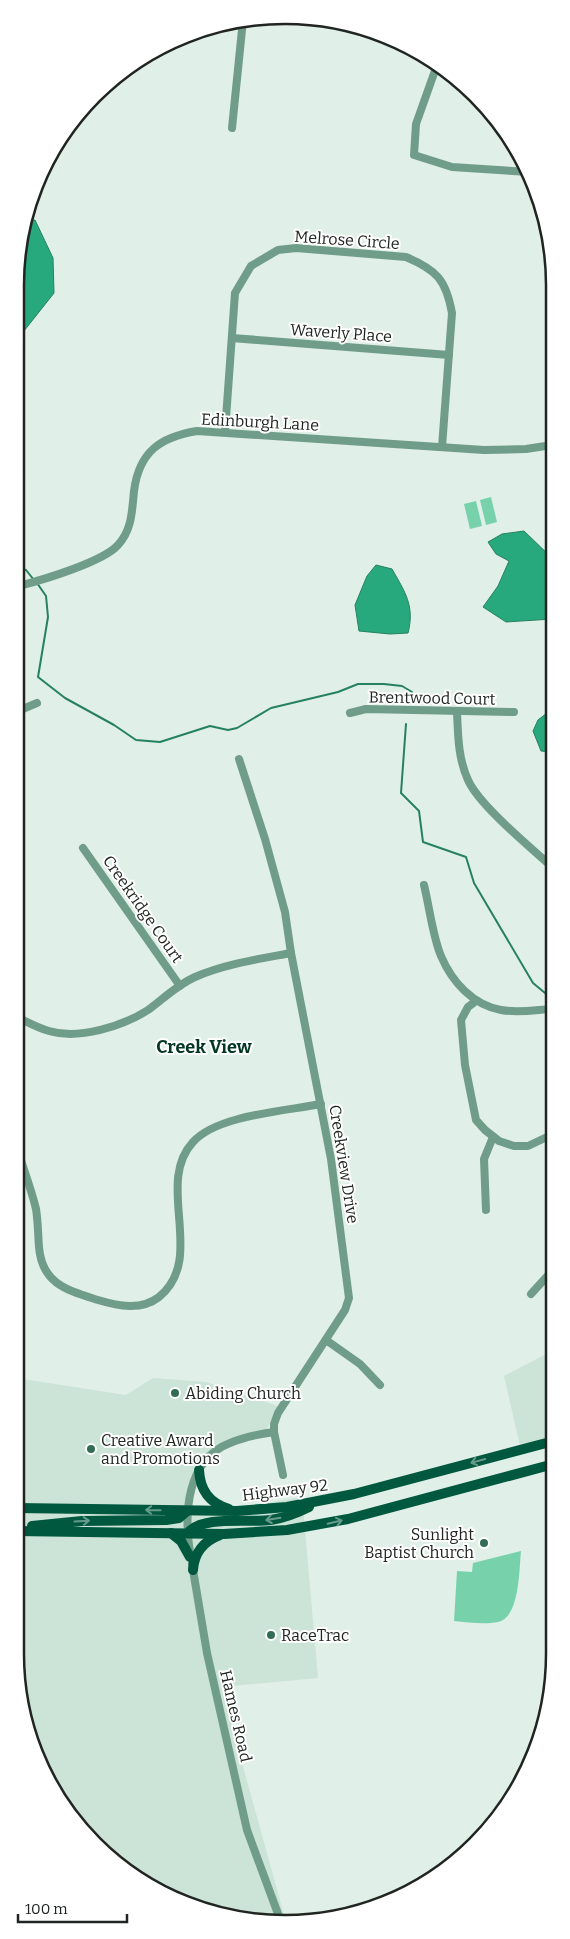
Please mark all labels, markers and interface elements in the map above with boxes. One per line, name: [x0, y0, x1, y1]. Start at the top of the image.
street label: Melrose Circle: [294, 227, 400, 253]
street label: Waverly Place: [289, 320, 393, 346]
street label: Edinburgh Lane: [200, 409, 320, 435]
street label: Brentwood Court: [369, 687, 496, 709]
street label: Creekridge Court: [99, 852, 187, 966]
district label: Creek View: [156, 1036, 253, 1058]
street label: Creekview Drive: [325, 1103, 363, 1225]
place label: Abiding Church: [185, 1384, 301, 1403]
marker: Abiding Church: [169, 1387, 181, 1399]
place label: Creative Award and Promotions: [101, 1431, 220, 1468]
marker: Creative Award and Promotions: [85, 1443, 97, 1455]
one-way arrow: [470, 1457, 486, 1466]
street label: Highway 92: [241, 1475, 329, 1505]
one-way arrow: [145, 1505, 162, 1515]
one-way arrow: [265, 1514, 281, 1524]
one-way arrow: [74, 1517, 90, 1526]
one-way arrow: [326, 1517, 342, 1526]
place label: Sunlight Baptist Church: [364, 1525, 474, 1562]
marker: Sunlight Baptist Church: [478, 1537, 490, 1549]
place label: RaceTrac: [281, 1626, 349, 1645]
marker: RaceTrac: [265, 1629, 277, 1641]
street label: Hames Road: [216, 1668, 256, 1764]
scale bar: [18, 1892, 126, 1924]
text: 100 m: [25, 1900, 68, 1918]

